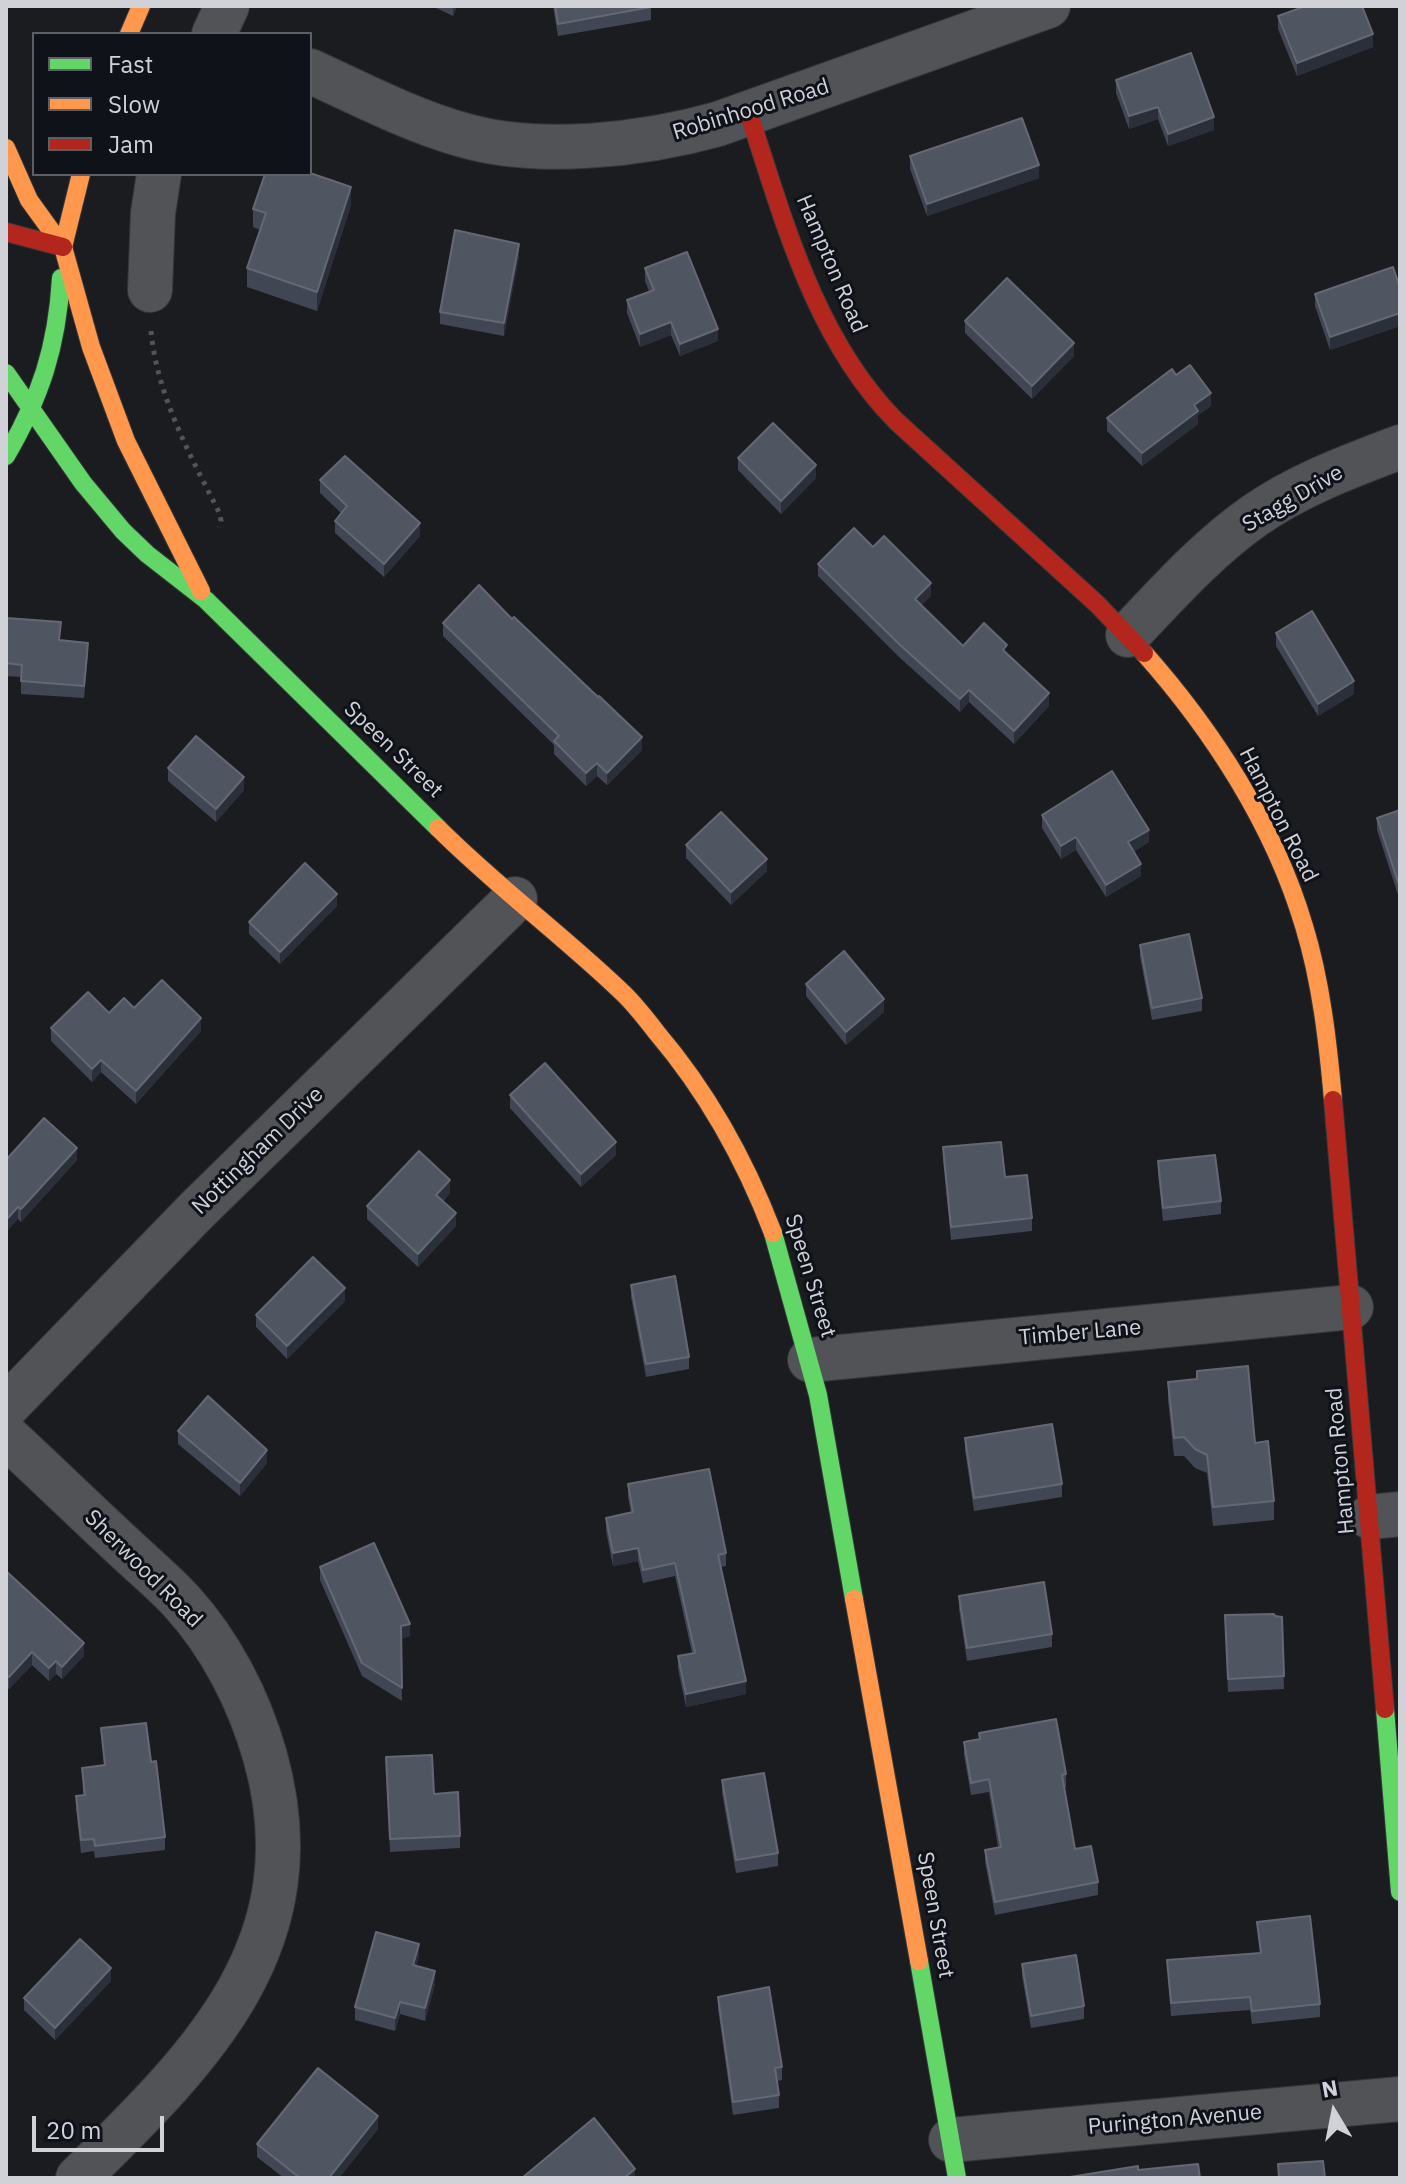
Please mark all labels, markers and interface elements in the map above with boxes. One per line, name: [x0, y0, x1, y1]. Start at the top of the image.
legend: [32, 32, 312, 176]
text: Fast: [108, 48, 153, 80]
street label: Robinhood Road: [669, 74, 833, 146]
text: Slow: [108, 88, 160, 120]
text: Jam: [108, 128, 154, 160]
street label: Hampton Road: [790, 191, 872, 337]
street label: Stagg Drive: [1238, 460, 1348, 538]
street label: Speen Street: [338, 696, 448, 804]
street label: Hampton Road: [1233, 743, 1323, 887]
street label: Nottingham Drive: [187, 1082, 329, 1220]
street label: Speen Street: [779, 1211, 841, 1341]
street label: Timber Lane: [1018, 1315, 1142, 1351]
street label: Hampton Road: [1321, 1386, 1361, 1536]
street label: Sherwood Road: [79, 1505, 207, 1633]
street label: Speen Street: [911, 1850, 959, 1980]
north arrow: [1294, 2072, 1374, 2152]
text: N: [1319, 2072, 1340, 2104]
street label: Purington Avenue: [1087, 2099, 1263, 2141]
scale bar: [36, 2100, 168, 2150]
text: 20 m: [46, 2114, 101, 2146]

